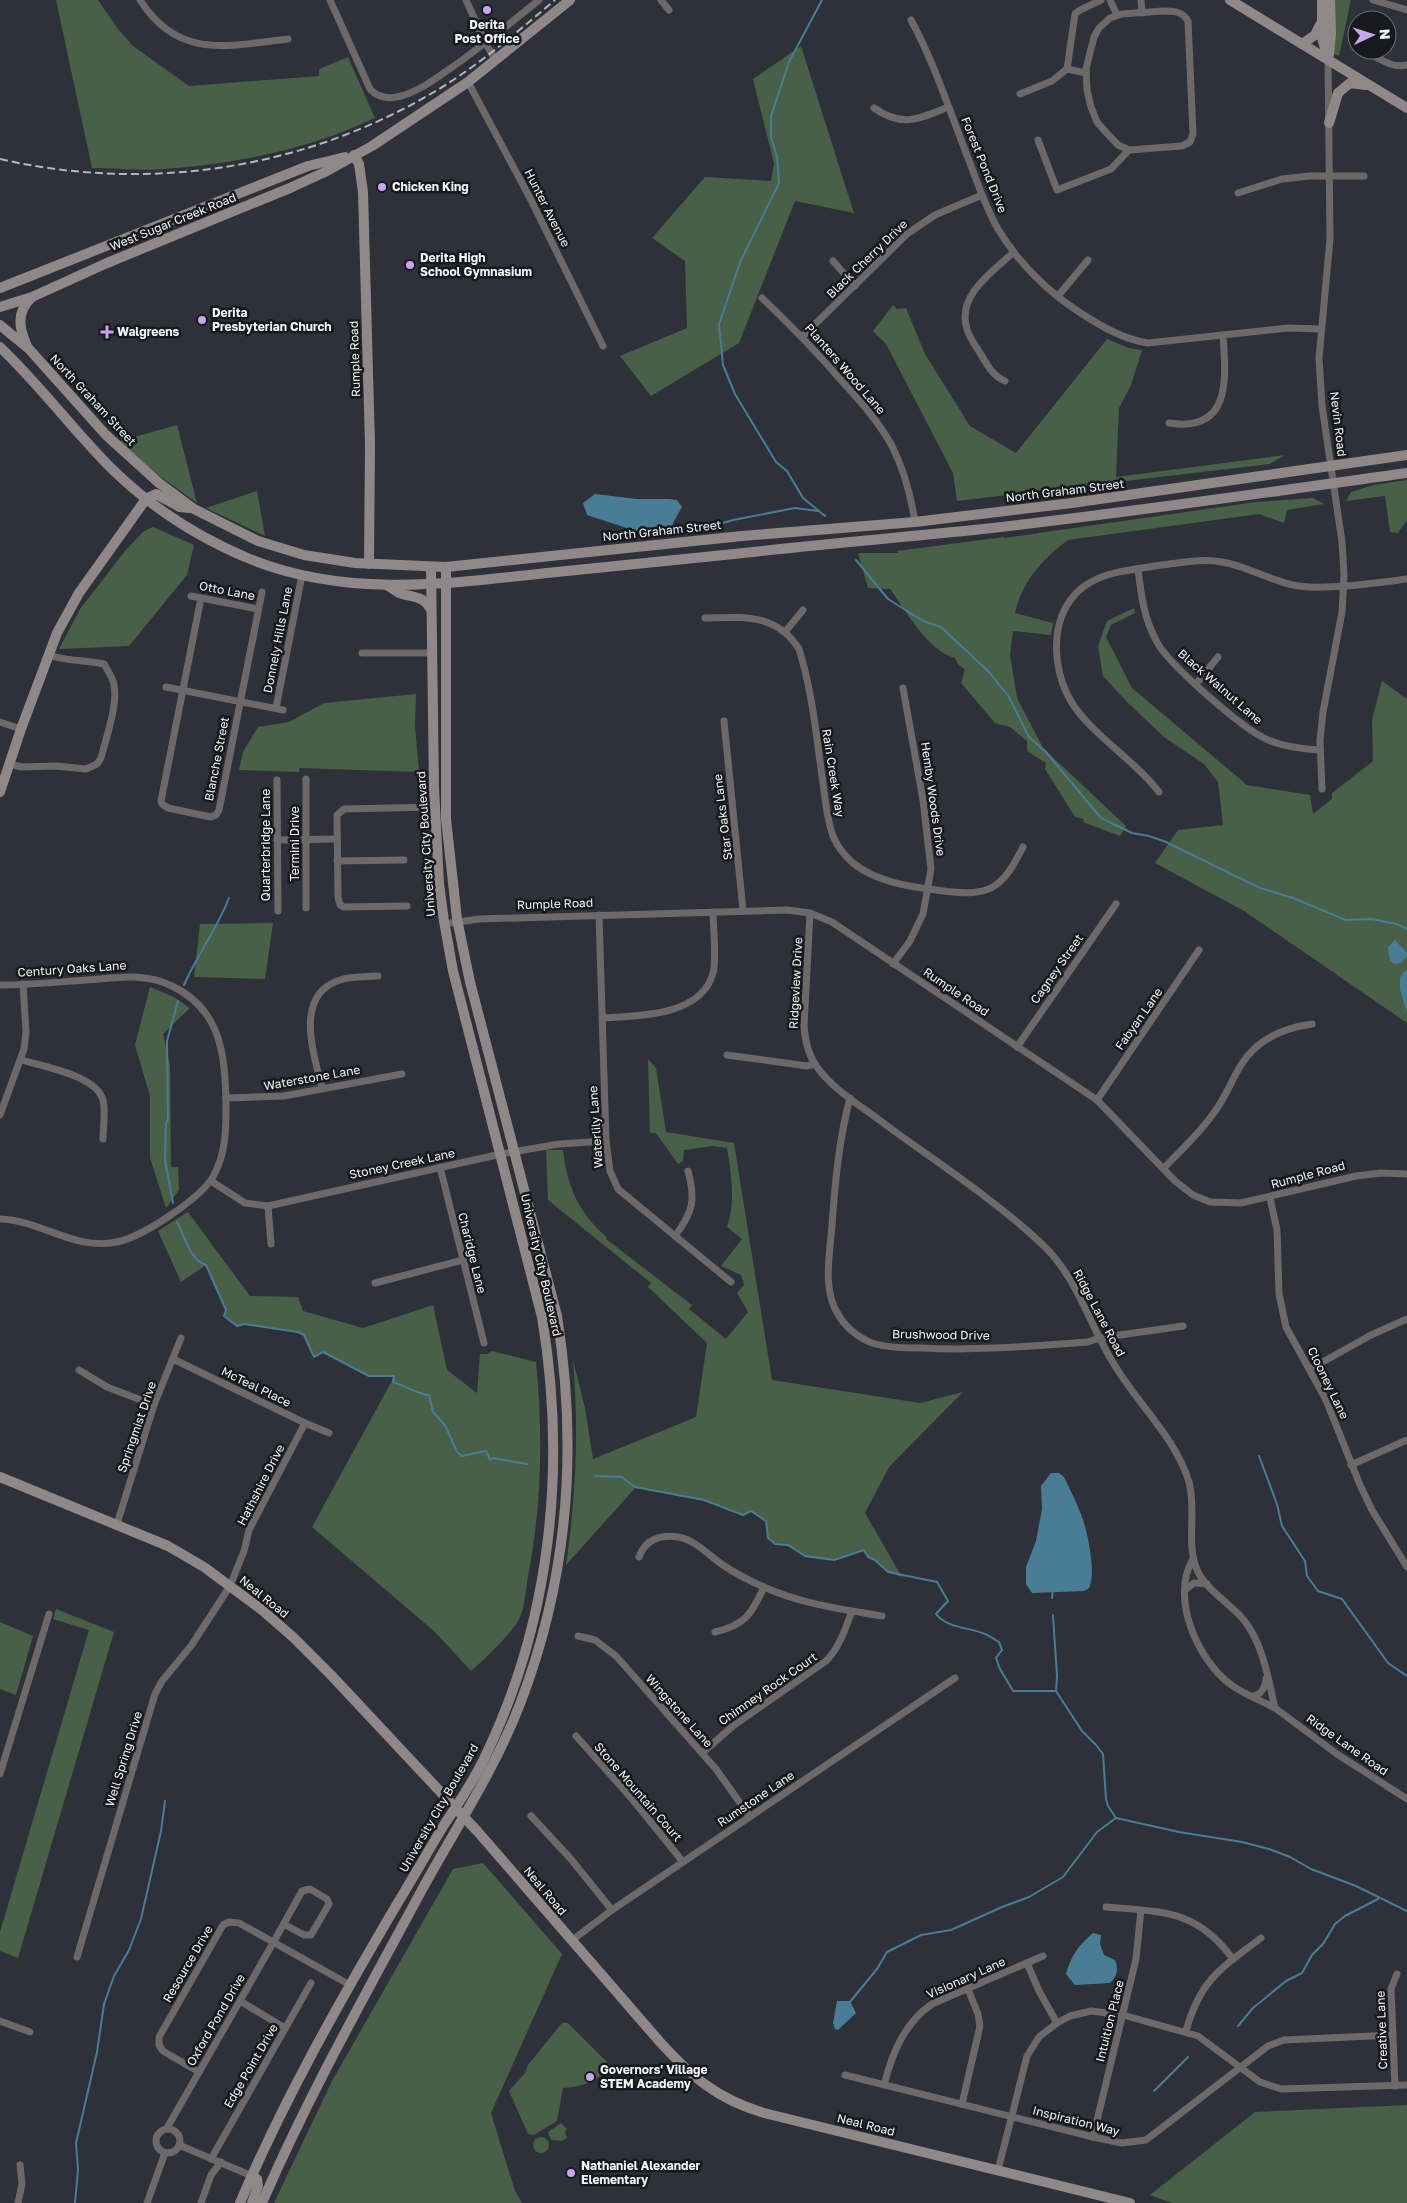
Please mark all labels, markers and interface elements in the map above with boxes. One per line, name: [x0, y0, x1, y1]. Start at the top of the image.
marker: Derita Post Office: [481, 4, 493, 16]
north arrow: [1347, 10, 1397, 60]
place label: Derita Post Office: [454, 17, 520, 46]
text: N: [1377, 28, 1394, 40]
street label: Forest Pond Drive: [958, 115, 1011, 215]
street label: Hunter Avenue: [521, 166, 574, 249]
place label: Chicken King: [392, 179, 469, 194]
marker: Chicken King: [376, 181, 388, 193]
street label: West Sugar Creek Road: [108, 189, 238, 254]
street label: Black Cherry Drive: [823, 216, 910, 301]
place label: Derita High School Gymnasium: [420, 250, 532, 279]
marker: Derita High School Gymnasium: [404, 259, 416, 271]
place label: Derita Presbyterian Church: [212, 305, 332, 334]
marker: Derita Presbyterian Church: [196, 314, 208, 326]
street label: Planters Wood Lane: [802, 320, 889, 417]
street label: Rumple Road: [346, 321, 363, 397]
place label: Walgreens: [117, 324, 180, 339]
marker: Walgreens: [101, 326, 113, 338]
street label: North Graham Street: [47, 351, 140, 449]
street label: Nevin Road: [1327, 390, 1350, 457]
street label: North Graham Street: [1005, 476, 1125, 505]
street label: North Graham Street: [602, 517, 722, 544]
street label: Otto Lane: [198, 578, 256, 603]
street label: Donnely Hills Lane: [260, 585, 295, 694]
street label: Black Walnut Lane: [1175, 646, 1266, 727]
street label: Blanche Street: [201, 715, 232, 802]
street label: Rain Creek Way: [819, 728, 848, 818]
street label: Hemby Woods Drive: [918, 741, 949, 857]
street label: University City Boulevard: [413, 771, 438, 917]
street label: Star Oaks Lane: [710, 773, 735, 861]
street label: Quarterbridge Lane: [258, 789, 273, 901]
street label: Termini Drive: [287, 806, 302, 882]
street label: Rumple Road: [517, 895, 593, 912]
street label: Cagney Street: [1027, 931, 1086, 1006]
street label: Ridgeview Drive: [786, 937, 805, 1029]
street label: Century Oaks Lane: [17, 957, 127, 980]
street label: Rumple Road: [920, 964, 992, 1019]
street label: Fabyan Lane: [1112, 985, 1166, 1053]
street label: Waterstone Lane: [262, 1062, 361, 1093]
street label: Waterlily Lane: [585, 1085, 606, 1169]
street label: Stoney Creek Lane: [348, 1145, 456, 1182]
street label: Rumple Road: [1269, 1157, 1347, 1192]
street label: University City Boulevard: [518, 1192, 565, 1338]
street label: Charidge Lane: [455, 1211, 490, 1295]
street label: Ridge Lane Road: [1070, 1267, 1129, 1359]
street label: Brushwood Drive: [892, 1326, 990, 1343]
street label: Clooney Lane: [1305, 1344, 1352, 1421]
street label: McTeal Place: [219, 1363, 294, 1410]
street label: Springmist Drive: [114, 1379, 159, 1474]
street label: Hathshire Drive: [234, 1442, 287, 1528]
street label: Neal Road: [237, 1572, 292, 1621]
street label: Chimney Rock Court: [715, 1649, 820, 1728]
street label: Wingstone Lane: [643, 1671, 716, 1750]
street label: Well Spring Drive: [102, 1709, 145, 1808]
street label: Ridge Lane Road: [1303, 1711, 1391, 1778]
street label: Stone Mountain Court: [591, 1739, 686, 1844]
street label: University City Boulevard: [396, 1741, 482, 1875]
street label: Rumstone Lane: [714, 1767, 797, 1830]
street label: Neal Road: [521, 1863, 570, 1918]
street label: Resource Drive: [159, 1922, 216, 2005]
street label: Visionary Lane: [924, 1953, 1008, 2002]
street label: Oxford Pond Drive: [183, 1971, 248, 2069]
street label: Intuition Place: [1092, 1978, 1127, 2063]
street label: Creative Lane: [1373, 1990, 1390, 2070]
street label: Edge Point Drive: [220, 2021, 281, 2111]
place label: Governors' Village STEM Academy: [600, 2062, 708, 2091]
marker: Governors' Village STEM Academy: [584, 2071, 596, 2083]
street label: Inspiration Way: [1031, 2102, 1121, 2139]
street label: Neal Road: [836, 2110, 897, 2139]
place label: Nathaniel Alexander Elementary: [581, 2158, 700, 2187]
marker: Nathaniel Alexander Elementary: [565, 2167, 577, 2179]

